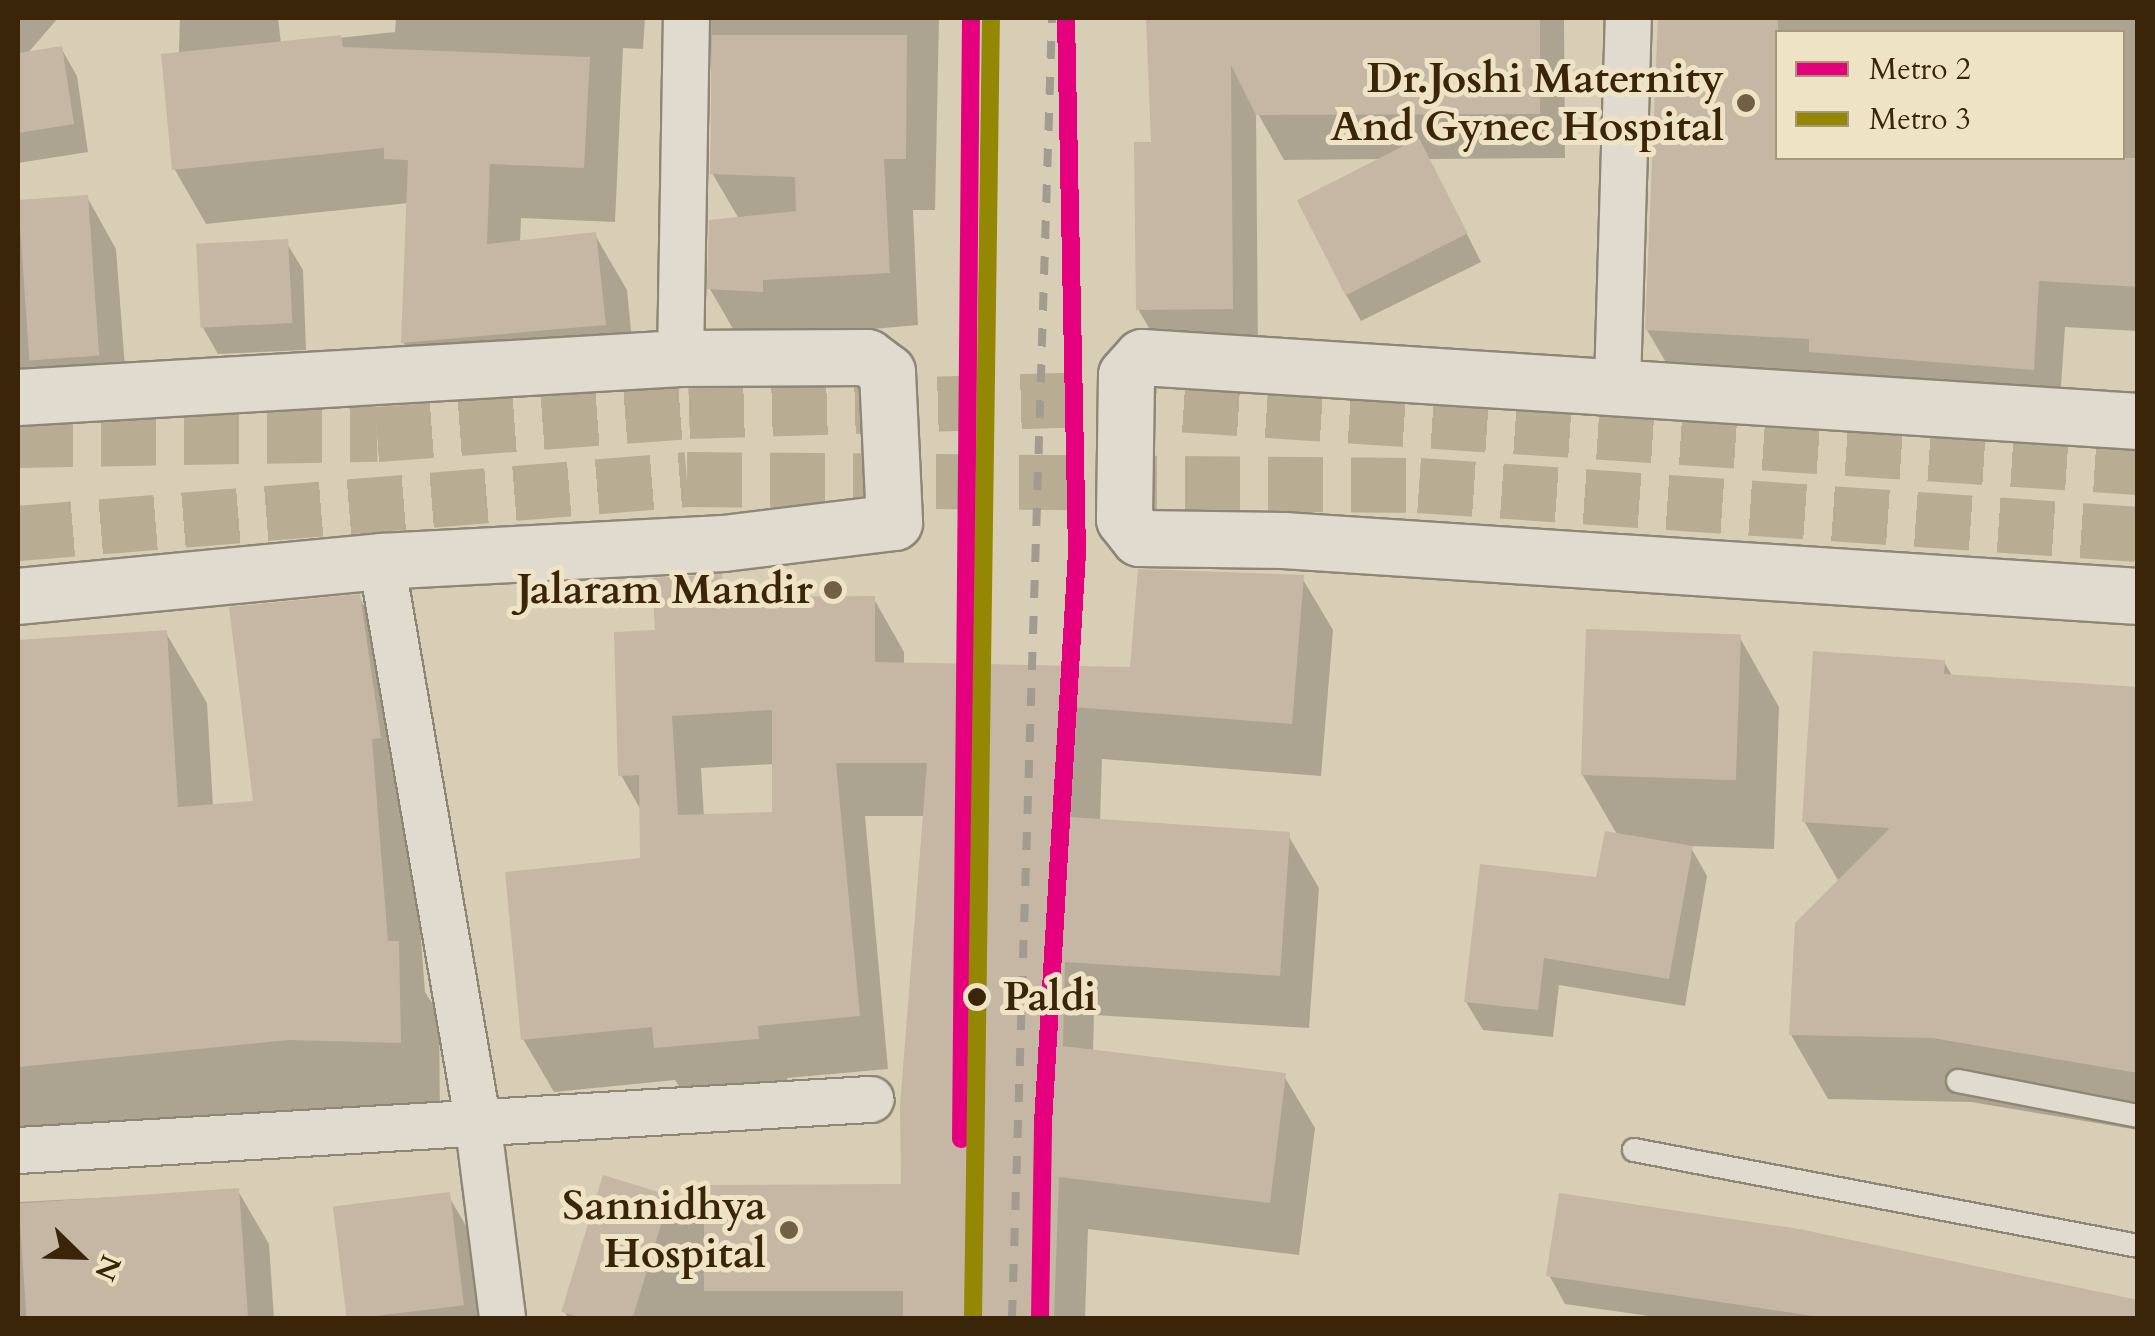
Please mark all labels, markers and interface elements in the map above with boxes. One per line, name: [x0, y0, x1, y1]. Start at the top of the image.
legend: [1775, 30, 2125, 160]
text: Metro 2: [1869, 49, 1971, 90]
place label: Dr.Joshi Maternity And Gynec Hospital: [1331, 54, 1724, 152]
marker: Dr.Joshi Maternity And Gynec Hospital: [1733, 90, 1759, 116]
text: Metro 3: [1869, 99, 1971, 140]
place label: Jalaram Mandir: [517, 565, 813, 615]
marker: Jalaram Mandir: [822, 579, 844, 601]
place label: Paldi: [1003, 972, 1097, 1022]
marker: Paldi: [960, 980, 994, 1014]
place label: Sannidhya Hospital: [562, 1181, 766, 1280]
north arrow: [30, 1206, 130, 1306]
marker: Sannidhya Hospital: [776, 1217, 802, 1243]
text: N: [85, 1249, 130, 1286]

